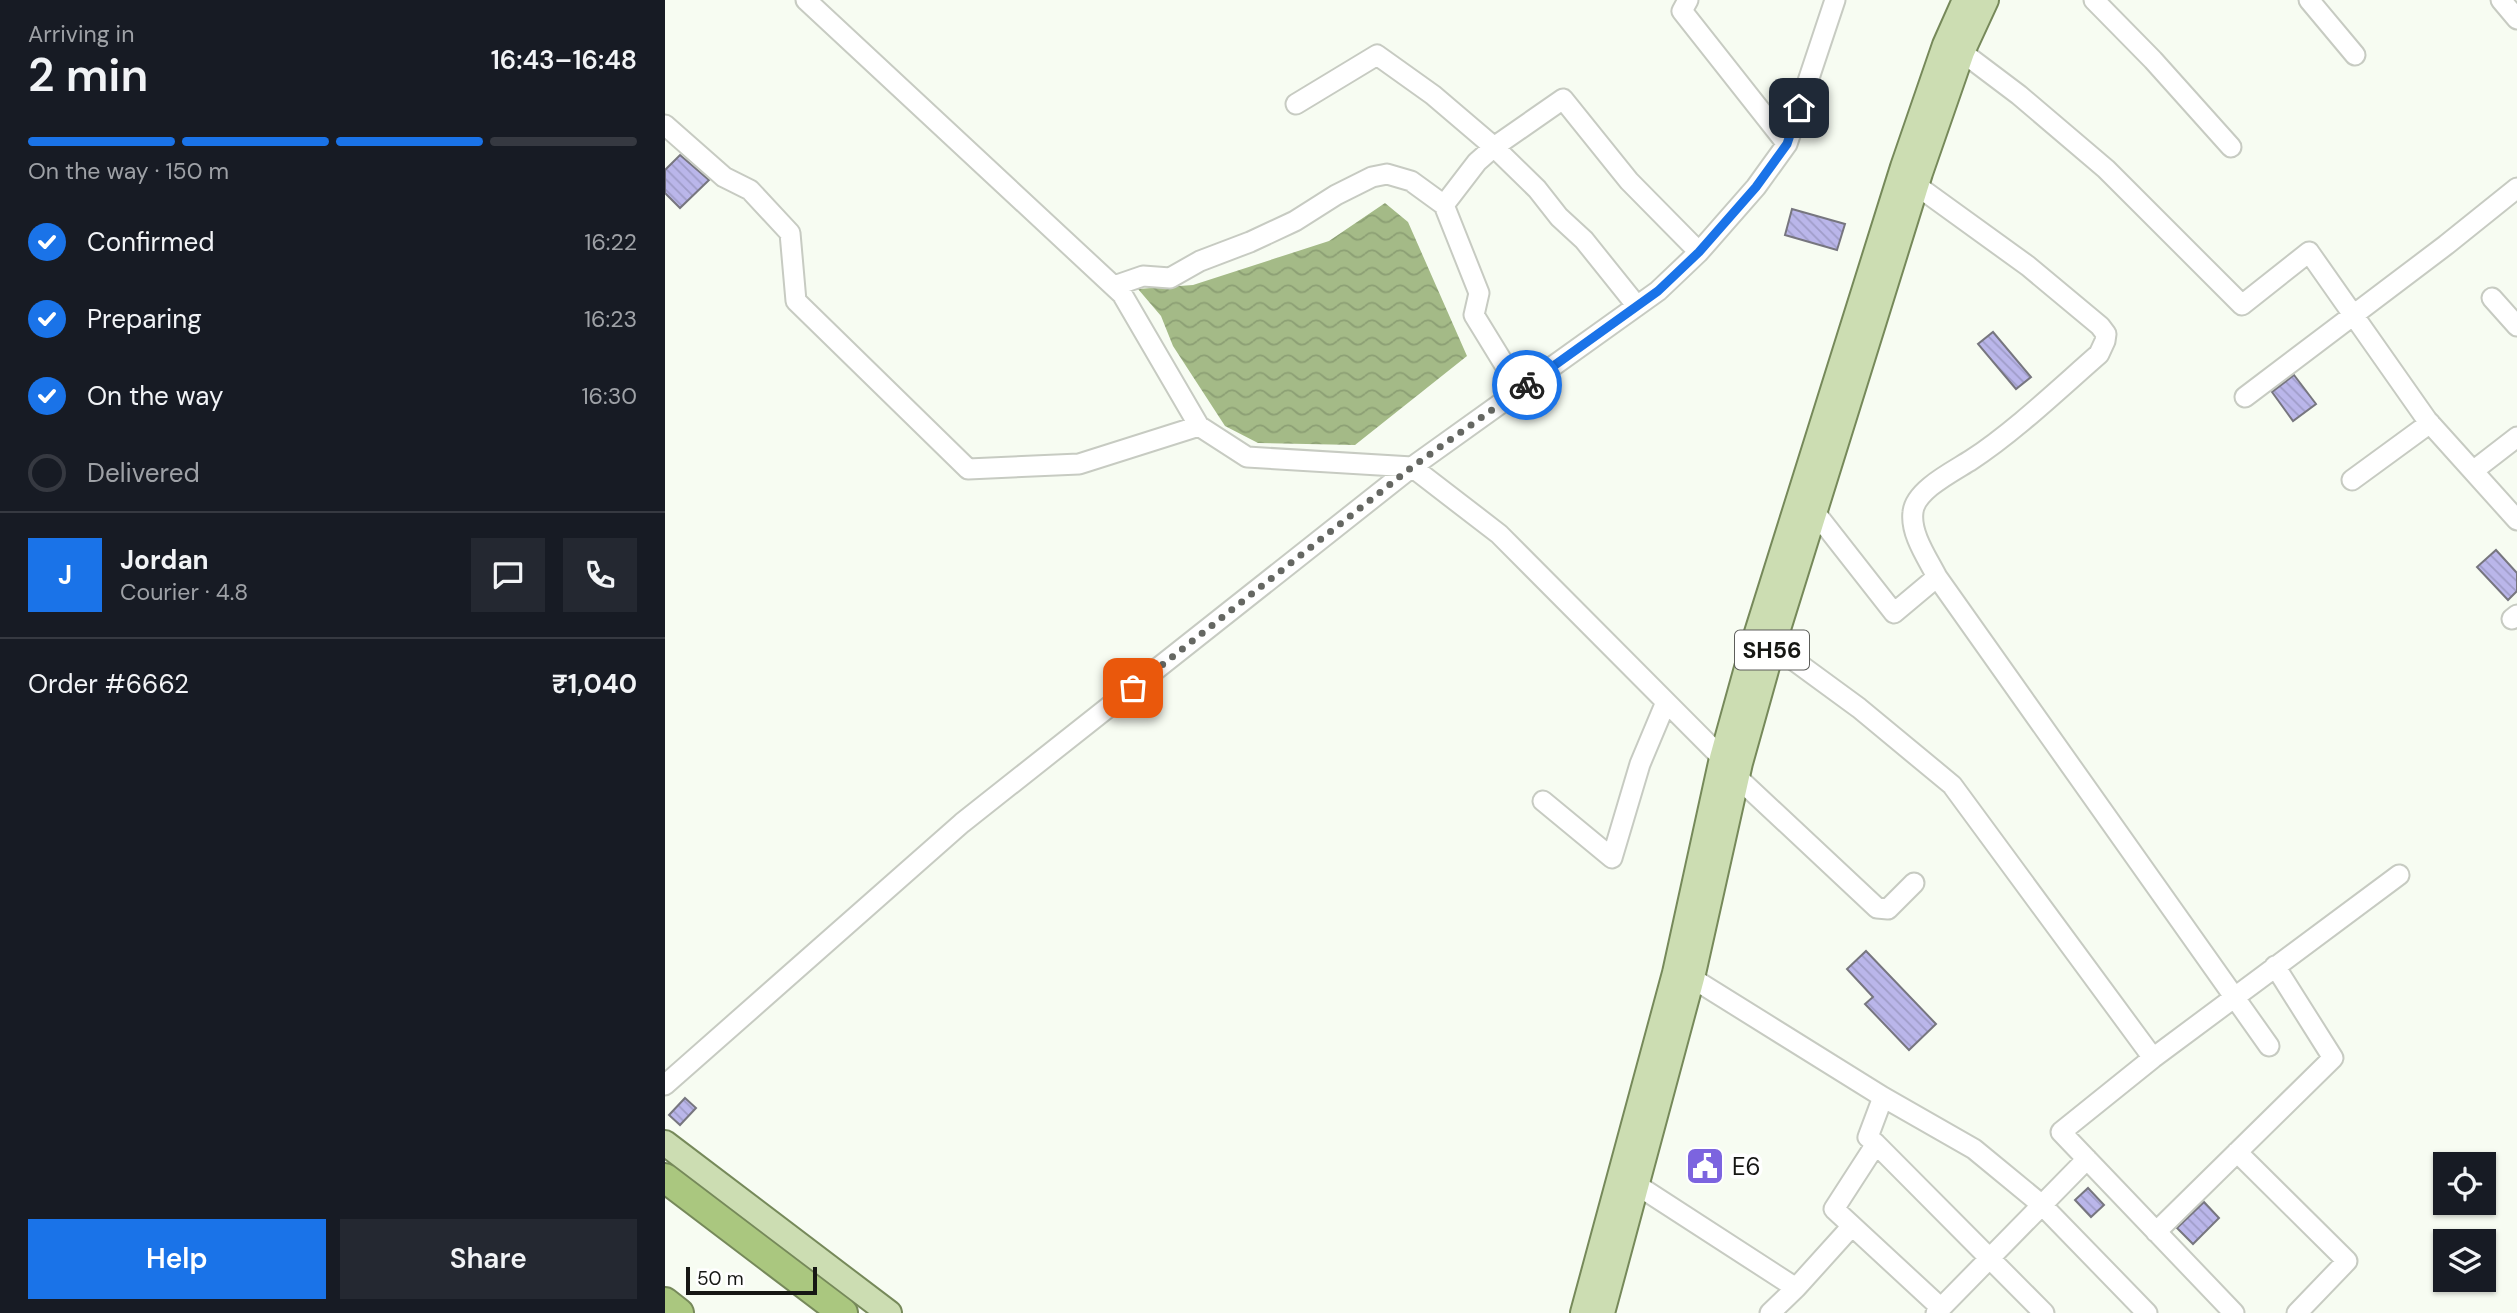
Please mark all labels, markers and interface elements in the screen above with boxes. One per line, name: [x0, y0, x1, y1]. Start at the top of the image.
text: Arriving in: [28, 19, 134, 49]
text: 16:43–16:48: [491, 43, 637, 77]
text: 2 min: [28, 45, 148, 105]
pin: [1769, 78, 1829, 138]
icon: home: [1780, 89, 1818, 127]
text: On the way · 150 m: [28, 156, 229, 186]
icon: check: [28, 223, 66, 261]
text: Confirmed: [87, 225, 214, 259]
text: 16:22: [584, 227, 637, 257]
icon: check: [28, 300, 66, 338]
text: Preparing: [87, 302, 202, 336]
text: 16:23: [584, 304, 637, 334]
courier: [1492, 350, 1562, 420]
icon: bike: [1508, 366, 1546, 404]
icon: check: [28, 377, 66, 415]
text: On the way: [87, 379, 223, 413]
text: 16:30: [581, 381, 637, 411]
text: Delivered: [87, 456, 200, 490]
button: chat: [471, 538, 545, 612]
button: phone: [563, 538, 637, 612]
text: Jordan: [120, 543, 209, 577]
text: J: [58, 558, 72, 592]
text: Courier · 4.8: [120, 577, 248, 607]
road number: SH56: [1735, 630, 1809, 670]
pin: [1103, 658, 1163, 718]
text: Order #6662: [28, 667, 189, 701]
text: ₹1,040: [552, 667, 637, 701]
icon: bag: [1114, 669, 1152, 707]
public building icon: E6: [1684, 1145, 1726, 1187]
place label: E6: [1732, 1151, 1761, 1182]
map controls: [2433, 1152, 2496, 1292]
button: locate: [2433, 1152, 2496, 1215]
button: Help: [28, 1219, 326, 1299]
button: Share: [340, 1219, 637, 1299]
button: layers: [2433, 1229, 2496, 1292]
scale bar: [686, 1264, 817, 1296]
text: 50 m: [697, 1266, 744, 1291]

